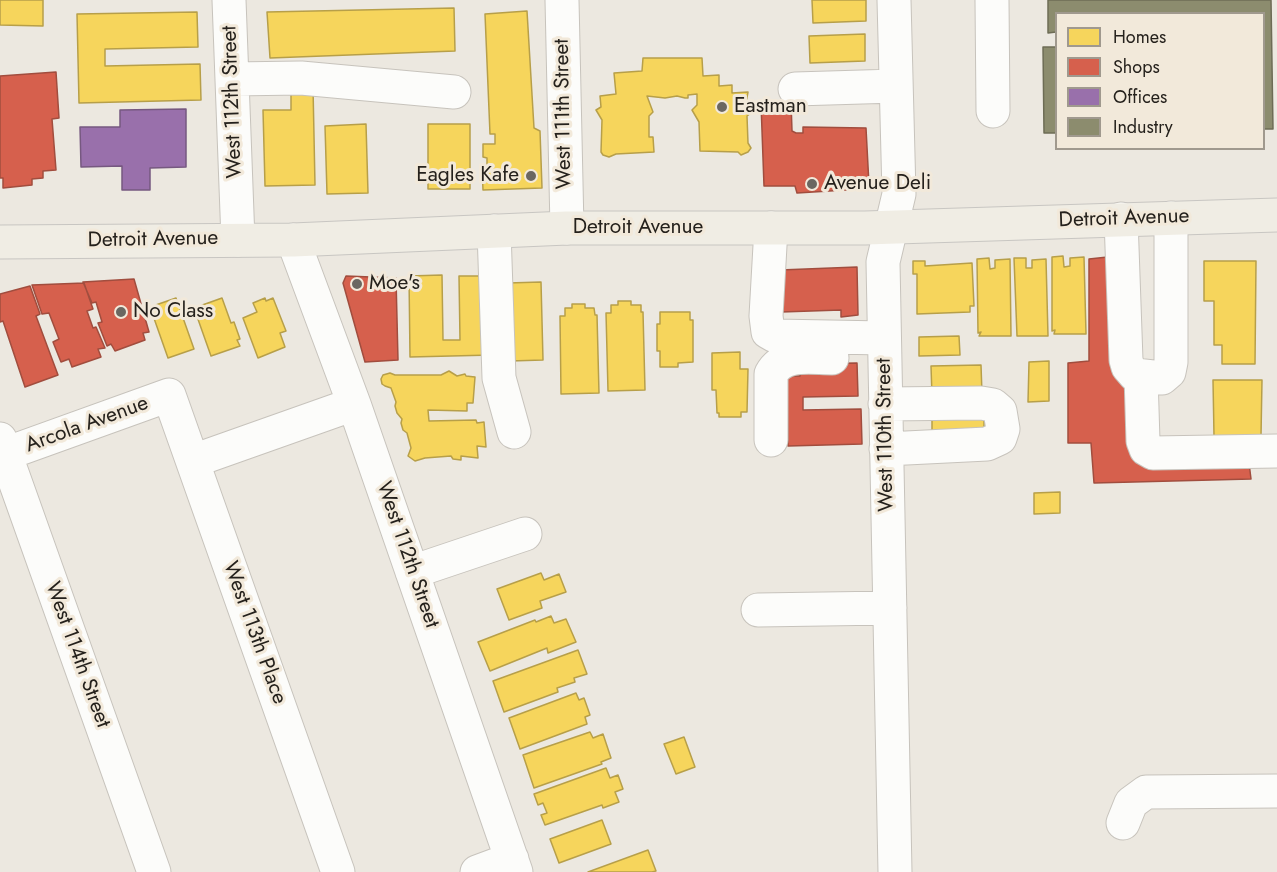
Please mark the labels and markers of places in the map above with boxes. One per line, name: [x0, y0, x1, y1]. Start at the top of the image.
place label: Eastman: [734, 94, 807, 120]
marker: Eastman: [715, 100, 729, 114]
place label: Eagles Kafe: [416, 163, 519, 189]
marker: Eagles Kafe: [524, 169, 538, 183]
place label: Avenue Deli: [824, 171, 931, 197]
marker: Avenue Deli: [805, 177, 819, 191]
place label: Moe's: [369, 271, 420, 297]
marker: Moe's: [350, 277, 364, 291]
place label: No Class: [133, 299, 213, 325]
marker: No Class: [114, 305, 128, 319]

